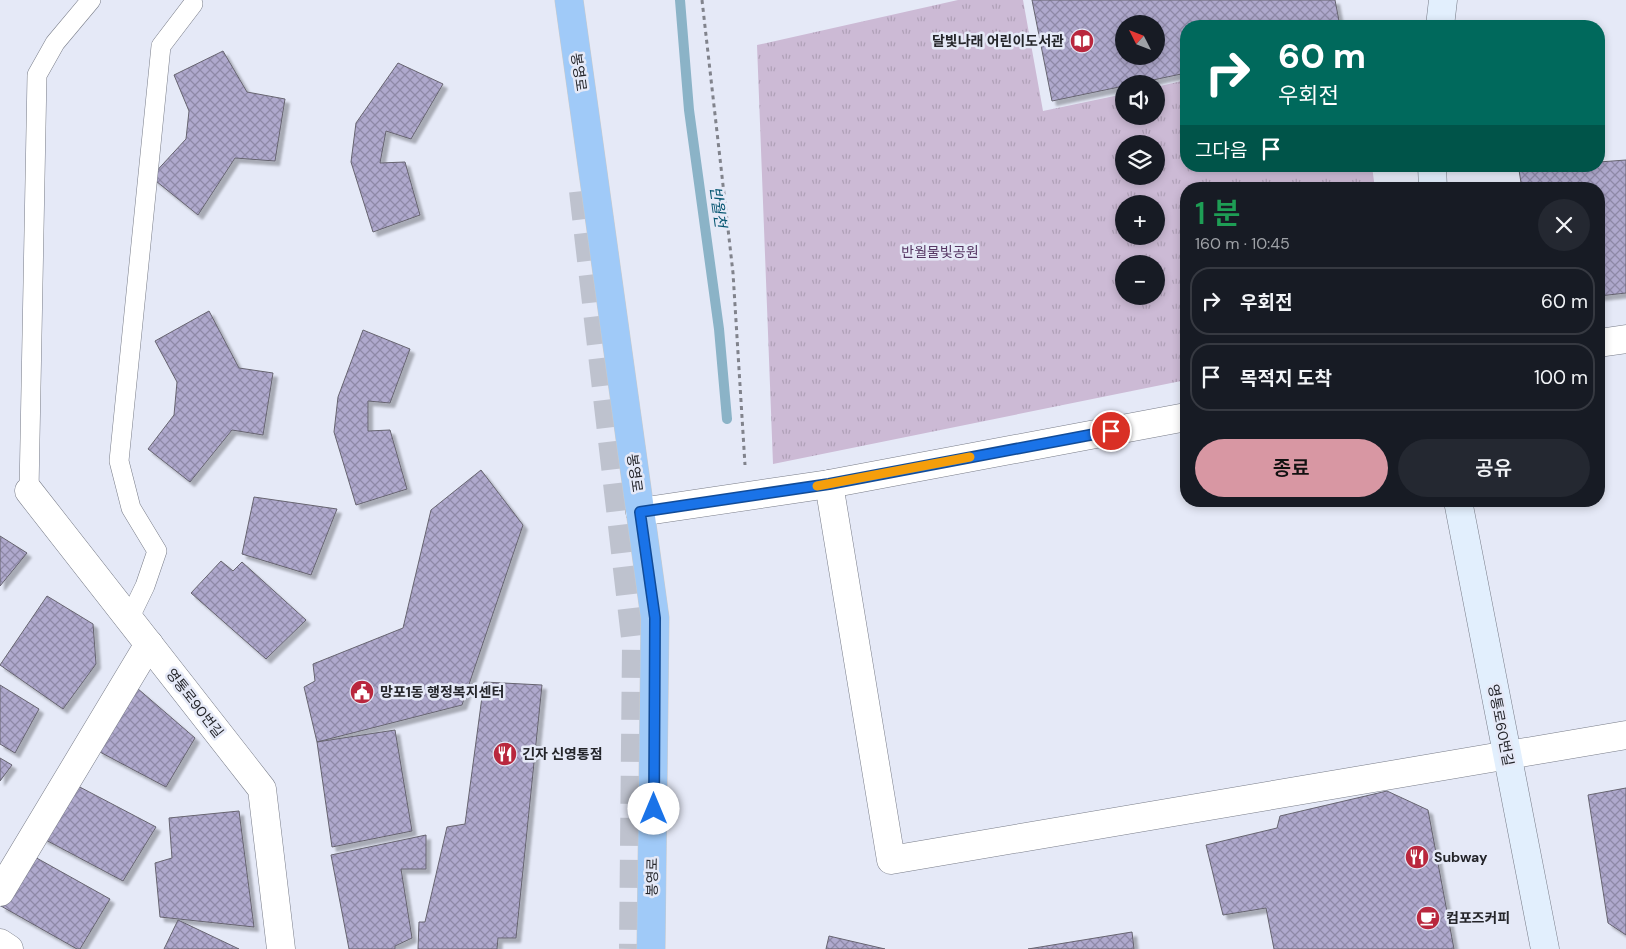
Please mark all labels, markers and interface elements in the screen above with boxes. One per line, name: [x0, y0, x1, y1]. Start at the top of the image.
north arrow: [1115, 15, 1165, 65]
map controls: [1115, 15, 1165, 305]
library icon: 달빛나래 어린이도서관: [1069, 28, 1095, 54]
place label: 달빛나래 어린이도서관: [932, 32, 1064, 50]
text: 60 m: [1278, 33, 1366, 79]
icon: right: [1195, 40, 1260, 105]
street label: 봉영로: [567, 52, 591, 93]
button: sound: [1115, 75, 1165, 125]
text: 우회전: [1278, 81, 1339, 110]
button: layers: [1115, 135, 1165, 185]
icon: arrive: [1257, 135, 1285, 163]
text: 그다음: [1195, 138, 1247, 163]
water label: 반월천: [705, 185, 731, 231]
text: 1 분: [1195, 194, 1240, 233]
button: +: [1115, 195, 1165, 245]
button: close: [1538, 199, 1590, 251]
text: 160 m · 10:45: [1195, 233, 1290, 254]
park label: 반월물빛공원: [901, 243, 979, 261]
button: −: [1115, 255, 1165, 305]
icon: right: [1197, 287, 1225, 315]
text: 60 m: [1541, 289, 1588, 314]
text: 우회전: [1240, 290, 1292, 315]
icon: arrive: [1197, 363, 1225, 391]
text: 100 m: [1534, 365, 1588, 390]
text: 목적지 도착: [1240, 366, 1332, 391]
pin: [1090, 410, 1132, 452]
icon: arrive: [1097, 417, 1125, 445]
button: 종료: [1195, 439, 1388, 497]
button: 공유: [1398, 439, 1590, 497]
street label: 봉영로: [623, 453, 647, 494]
street label: 영통로90번길: [162, 665, 228, 741]
public building icon: 망포1동 행정복지센터: [349, 679, 375, 705]
place label: 망포1동 행정복지센터: [380, 683, 504, 701]
street label: 영통로60번길: [1484, 683, 1518, 767]
restaurant icon: 긴자 신영통점: [492, 741, 518, 767]
place label: 긴자 신영통점: [522, 745, 603, 763]
position arrow: [627, 782, 679, 834]
restaurant icon: Subway: [1404, 844, 1430, 870]
place label: Subway: [1434, 848, 1488, 866]
street label: 봉영로: [643, 857, 661, 896]
cafe icon: 컴포즈커피: [1415, 905, 1441, 931]
place label: 컴포즈커피: [1446, 909, 1510, 927]

